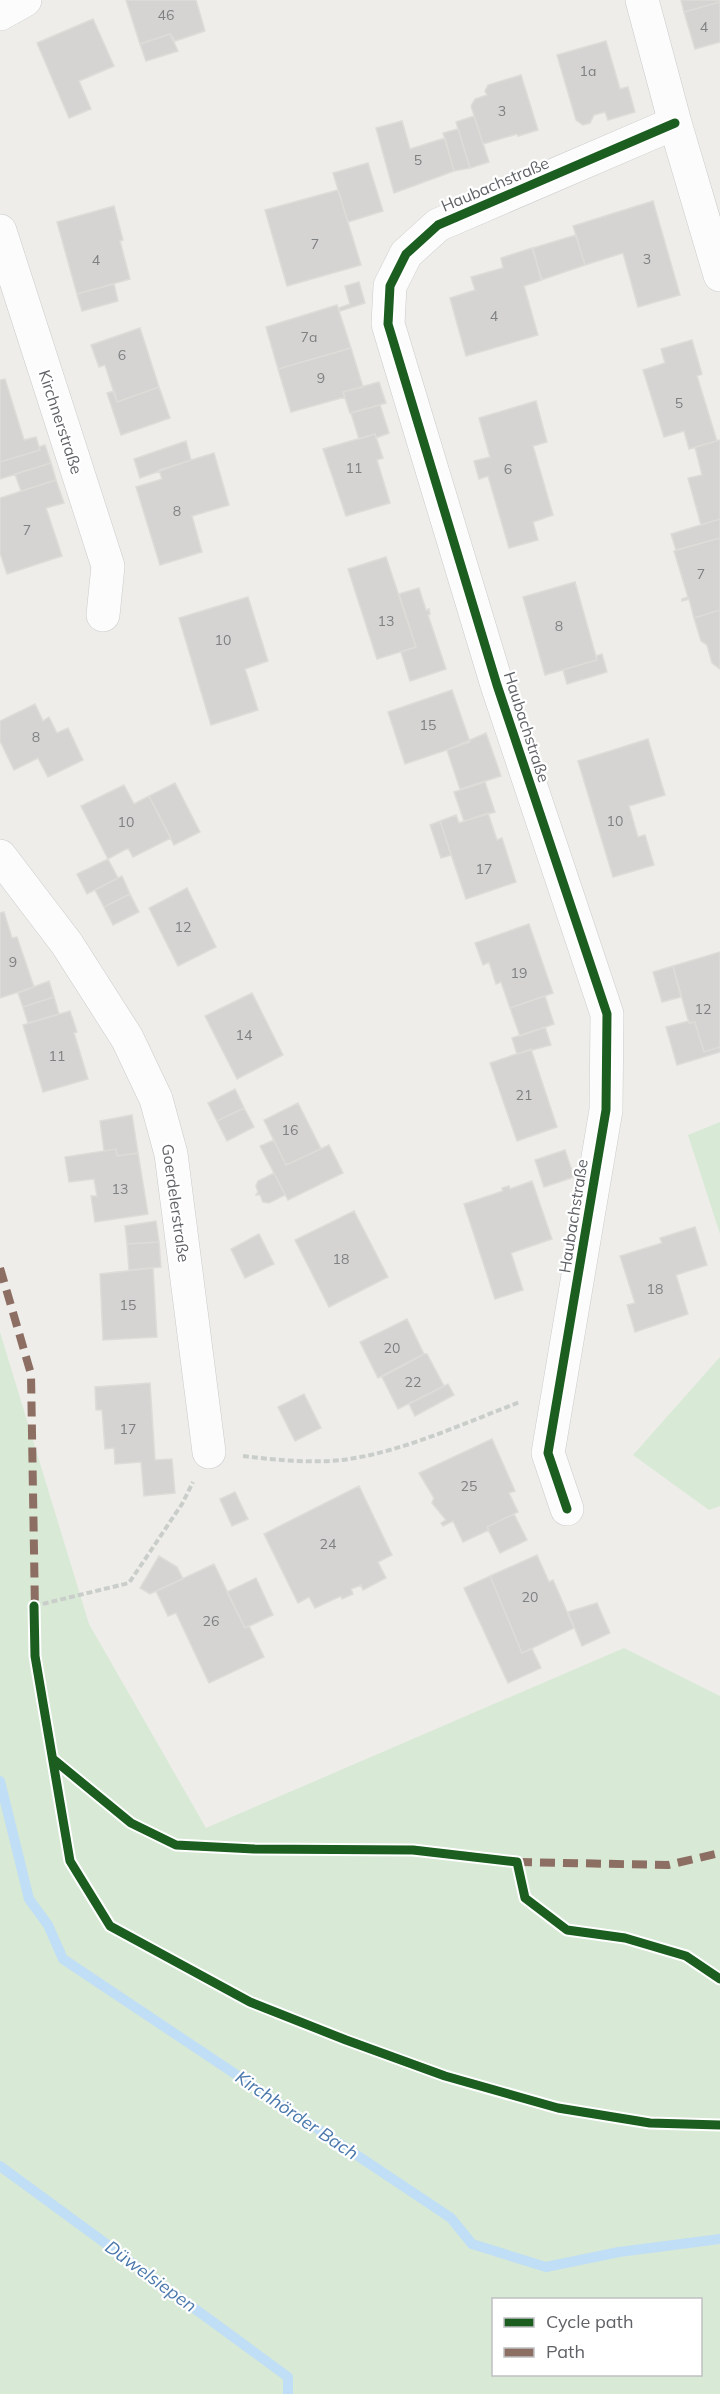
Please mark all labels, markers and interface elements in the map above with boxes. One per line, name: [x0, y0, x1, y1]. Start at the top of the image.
house number: 46: [158, 6, 174, 24]
house number: 4: [700, 18, 709, 36]
house number: 1a: [580, 62, 596, 80]
house number: 3: [498, 102, 506, 120]
house number: 5: [414, 151, 422, 169]
street label: Haubachstraße: [438, 152, 552, 216]
house number: 7: [311, 235, 319, 253]
house number: 3: [643, 250, 651, 268]
house number: 4: [92, 251, 101, 269]
house number: 4: [490, 307, 499, 325]
house number: 7a: [301, 328, 317, 346]
house number: 6: [118, 346, 126, 364]
street label: Kirchnerstraße: [35, 367, 87, 477]
house number: 9: [317, 369, 325, 387]
house number: 5: [675, 394, 683, 412]
house number: 11: [346, 459, 362, 477]
house number: 6: [504, 460, 512, 478]
house number: 8: [173, 502, 181, 520]
house number: 7: [23, 521, 31, 539]
house number: 7: [697, 565, 705, 583]
house number: 13: [378, 612, 394, 630]
house number: 8: [555, 617, 563, 635]
house number: 10: [215, 631, 231, 649]
street label: Haubachstraße: [500, 669, 554, 785]
house number: 15: [420, 716, 436, 734]
house number: 8: [32, 728, 40, 746]
house number: 10: [607, 812, 623, 830]
house number: 10: [118, 813, 134, 831]
house number: 17: [476, 860, 492, 878]
house number: 12: [175, 918, 191, 936]
house number: 9: [9, 953, 17, 971]
house number: 19: [511, 964, 527, 982]
house number: 12: [695, 1000, 711, 1018]
house number: 14: [236, 1026, 253, 1044]
house number: 11: [49, 1047, 65, 1065]
house number: 21: [516, 1086, 532, 1104]
house number: 16: [282, 1121, 298, 1139]
street label: Goerdelerstraße: [158, 1142, 194, 1264]
street label: Haubachstraße: [554, 1158, 592, 1274]
house number: 13: [112, 1180, 128, 1198]
house number: 18: [333, 1250, 349, 1268]
house number: 18: [647, 1280, 663, 1298]
house number: 15: [120, 1296, 136, 1314]
house number: 20: [384, 1339, 400, 1357]
house number: 22: [405, 1373, 421, 1391]
house number: 17: [120, 1420, 136, 1438]
house number: 25: [461, 1477, 477, 1495]
house number: 24: [320, 1535, 337, 1553]
house number: 20: [522, 1588, 538, 1606]
house number: 26: [203, 1612, 219, 1630]
water label: Kirchhörder Bach: [231, 2065, 363, 2165]
water label: Düwelsiepen: [101, 2235, 201, 2317]
legend: [492, 2298, 702, 2376]
text: Cycle path: [546, 2310, 633, 2333]
text: Path: [546, 2340, 585, 2363]

